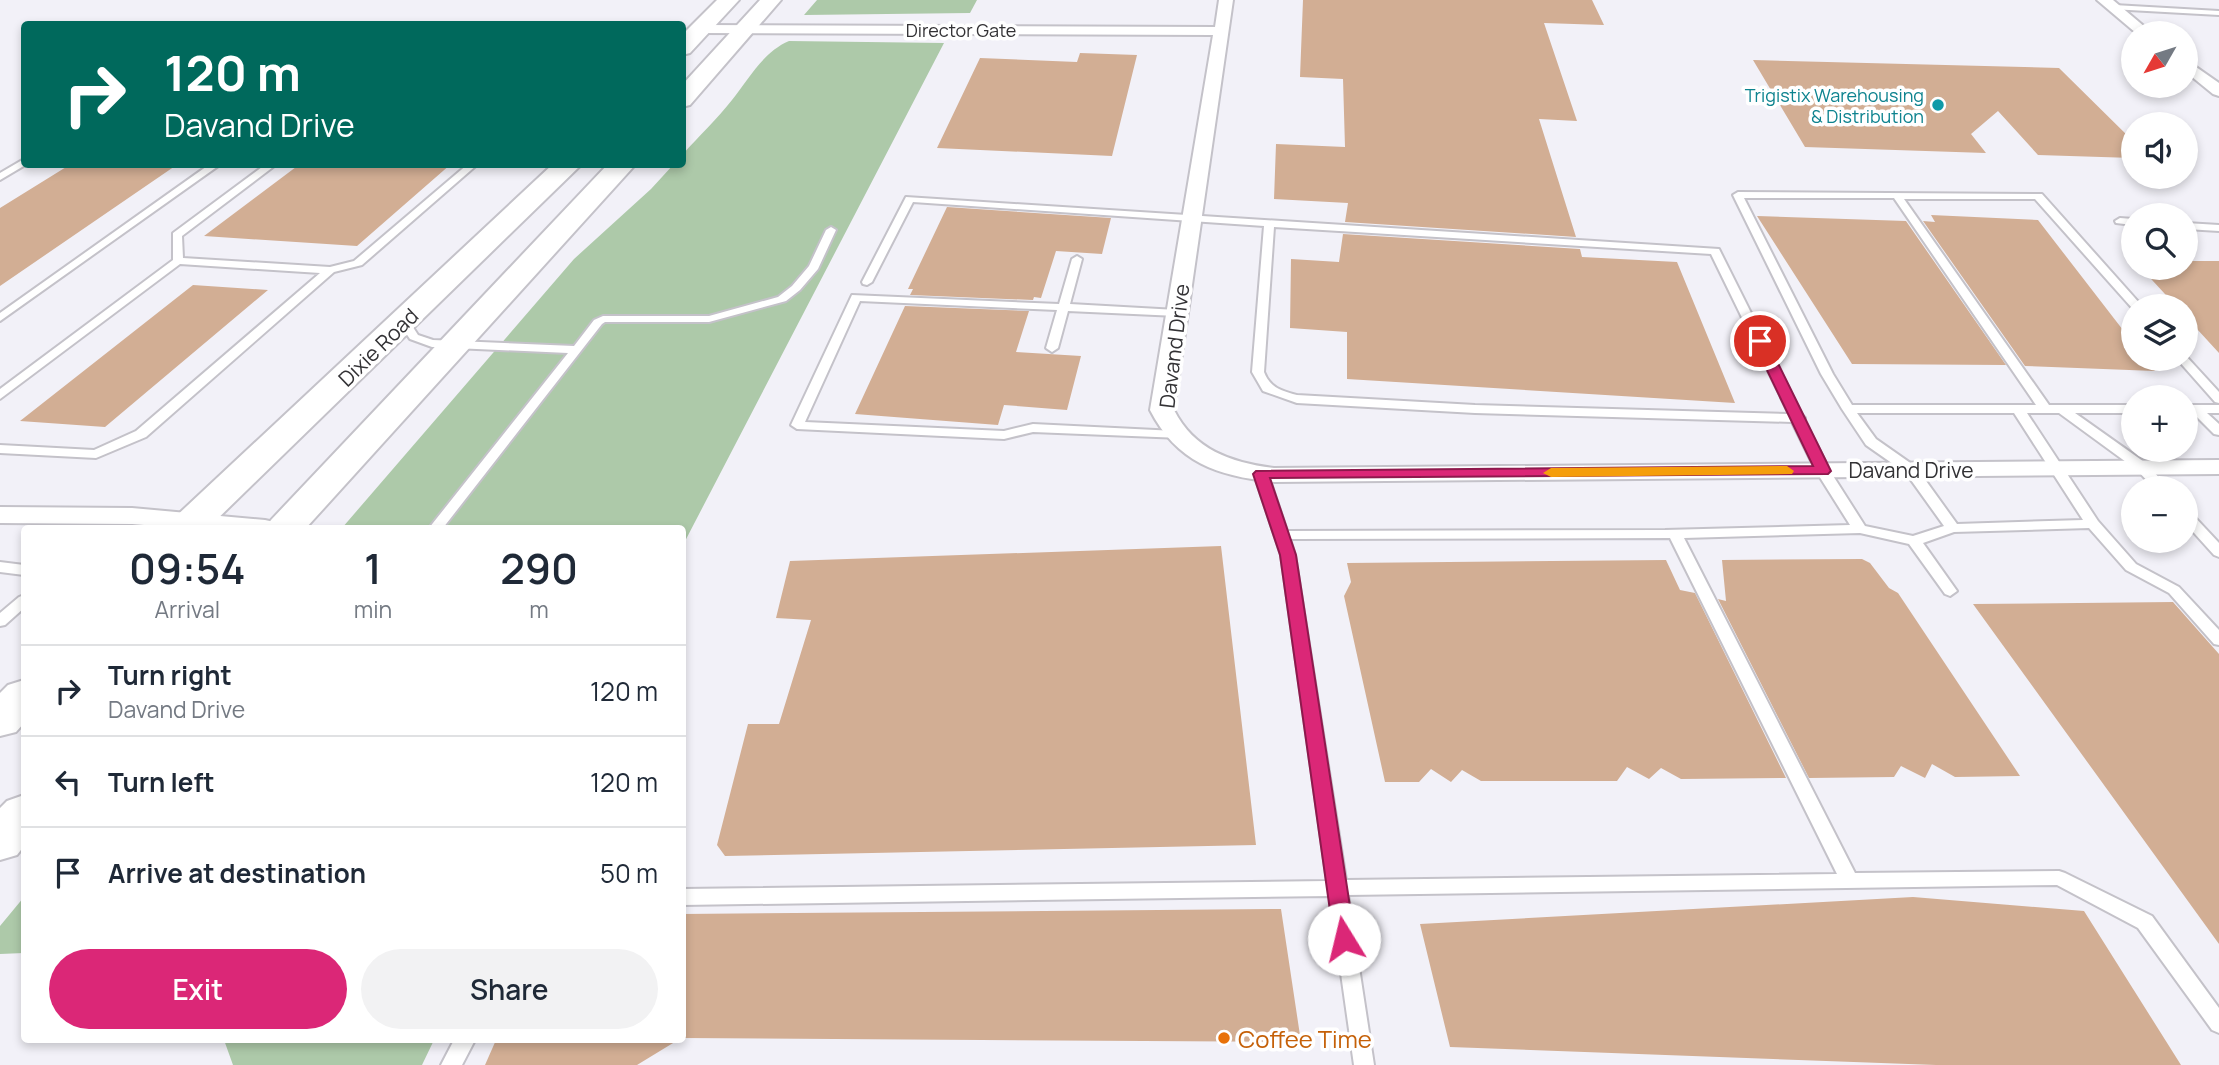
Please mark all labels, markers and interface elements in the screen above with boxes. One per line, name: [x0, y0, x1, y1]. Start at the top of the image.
street label: Director Gate: [906, 18, 1016, 42]
north arrow: [2121, 21, 2198, 98]
map controls: [2121, 21, 2198, 553]
text: 120 m: [164, 39, 301, 106]
icon: right: [49, 49, 140, 140]
place label: Trigistix Warehousing & Distribution: [1745, 83, 1924, 128]
marker: Trigistix Warehousing & Distribution: [1930, 97, 1946, 113]
text: Davand Drive: [164, 103, 355, 147]
button: sound: [2121, 112, 2198, 189]
button: search: [2121, 203, 2198, 280]
street label: Davand Drive: [1152, 282, 1196, 410]
button: layers: [2121, 294, 2198, 371]
street label: Dixie Road: [332, 302, 424, 392]
pin: [1730, 311, 1790, 371]
icon: arrive: [1741, 322, 1779, 360]
button: +: [2121, 385, 2198, 462]
street label: Davand Drive: [1848, 456, 1974, 484]
button: −: [2121, 476, 2198, 553]
text: 09:54: [129, 539, 246, 597]
text: 1: [364, 539, 382, 597]
text: 290: [500, 539, 578, 597]
text: Arrival: [155, 593, 220, 625]
text: min: [354, 593, 392, 625]
text: m: [529, 593, 549, 625]
text: Turn right: [108, 657, 232, 693]
icon: right: [49, 672, 87, 710]
text: 120 m: [590, 673, 658, 709]
text: Davand Drive: [108, 693, 245, 725]
icon: left: [49, 763, 87, 801]
text: Turn left: [108, 764, 215, 800]
text: 120 m: [590, 764, 658, 800]
icon: arrive: [49, 854, 87, 892]
text: Arrive at destination: [108, 855, 366, 891]
text: 50 m: [600, 855, 658, 891]
position arrow: [1307, 902, 1381, 976]
button: Exit: [49, 949, 347, 1029]
button: Share: [361, 949, 658, 1029]
place label: Coffee Time: [1238, 1022, 1372, 1055]
marker: Coffee Time: [1216, 1030, 1232, 1046]

